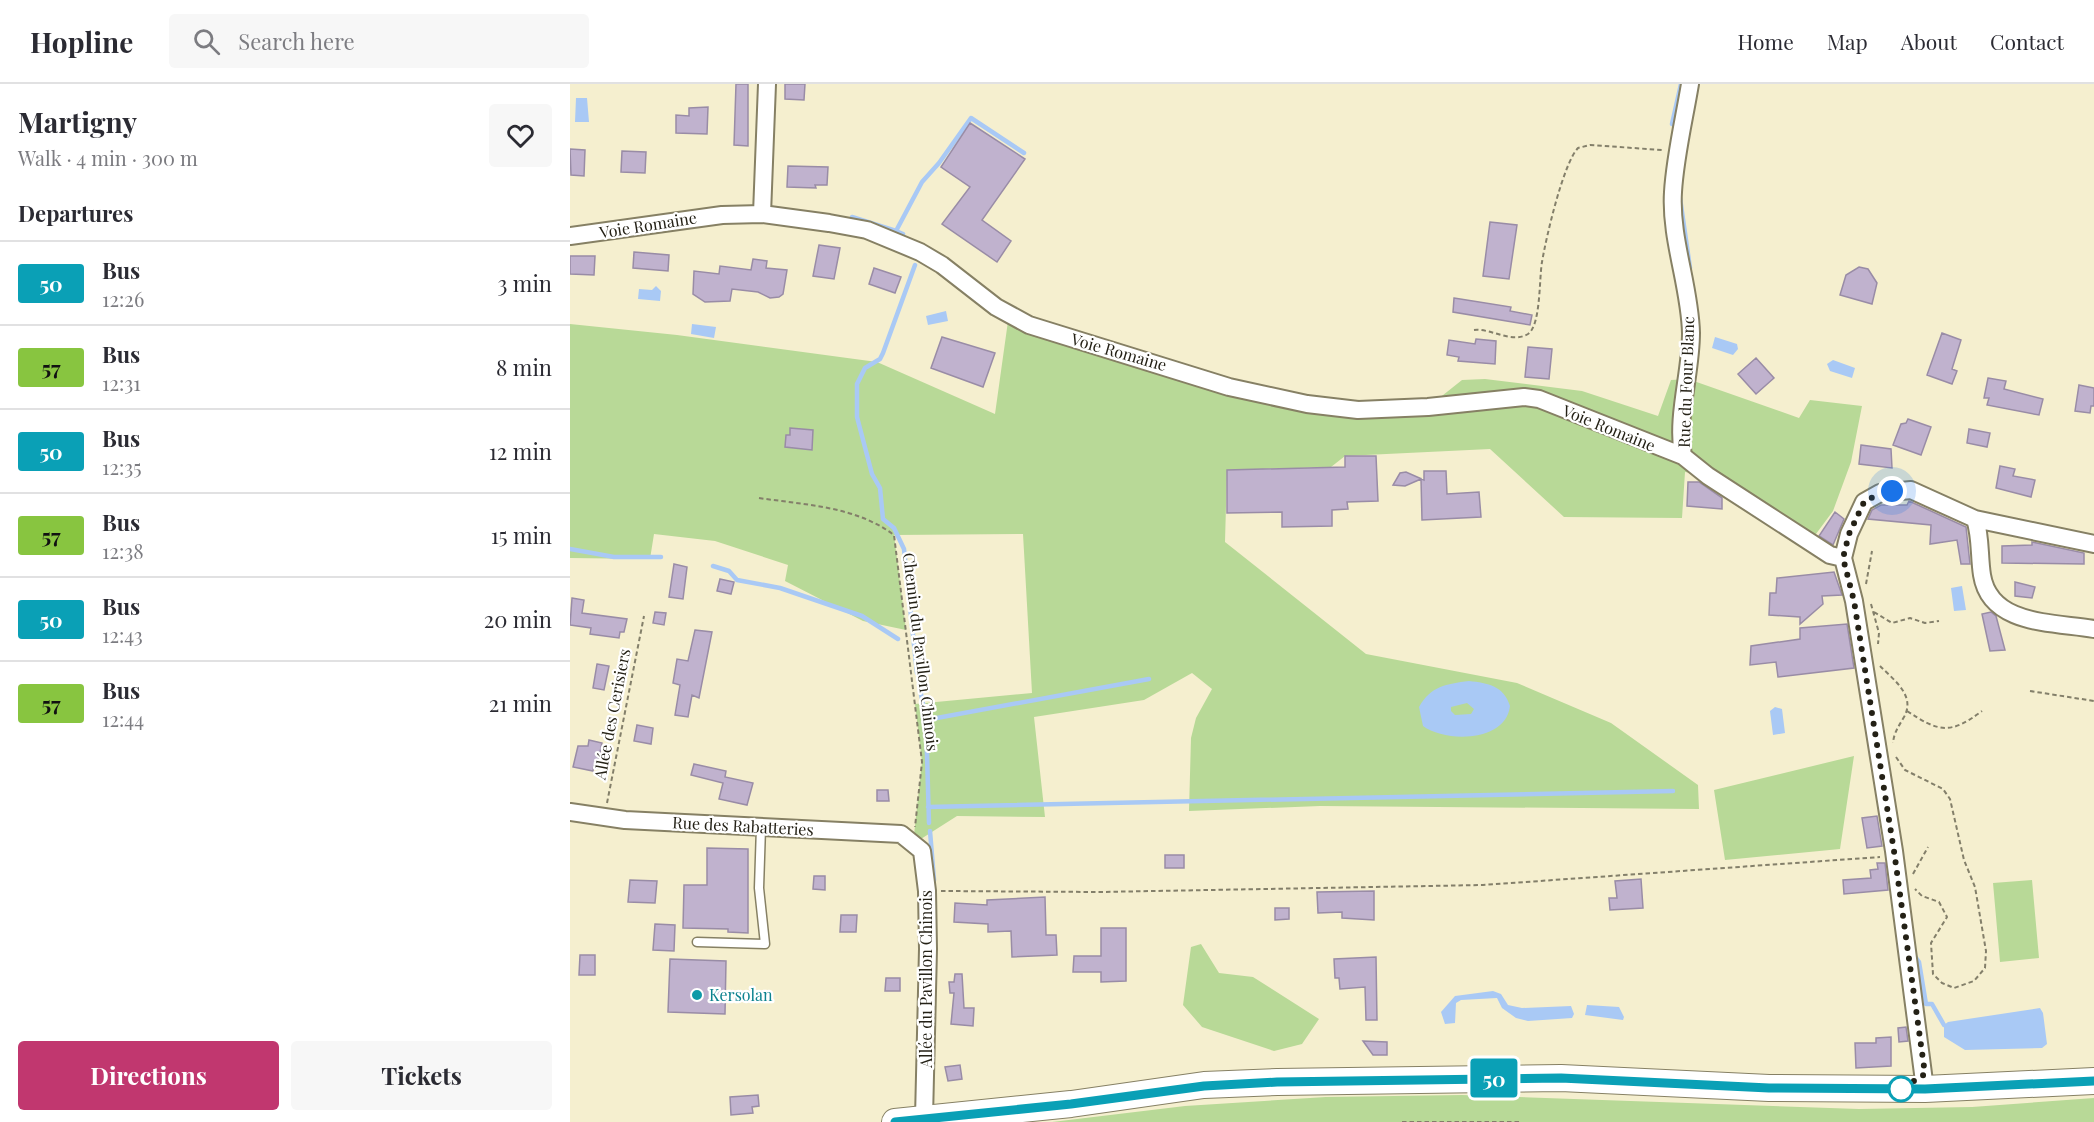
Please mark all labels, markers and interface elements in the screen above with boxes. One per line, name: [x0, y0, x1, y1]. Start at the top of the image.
search box: [169, 14, 589, 68]
text: Hopline: [30, 23, 133, 60]
icon: search: [190, 25, 223, 58]
text: Search here: [238, 26, 355, 56]
text: Home: [1738, 27, 1794, 55]
text: Map: [1827, 27, 1868, 55]
text: About: [1901, 27, 1957, 55]
text: Contact: [1990, 27, 2064, 55]
text: Martigny: [18, 103, 137, 140]
button: heart: [489, 104, 552, 167]
text: Walk · 4 min · 300 m: [18, 144, 198, 171]
text: Departures: [18, 198, 133, 228]
street label: Voie Romaine: [597, 206, 698, 243]
text: Bus: [102, 255, 140, 285]
text: 3 min: [497, 268, 552, 298]
text: 50: [39, 269, 63, 297]
text: 12:26: [102, 285, 144, 312]
street label: Rue du Four Blanc: [1673, 316, 1698, 448]
street label: Voie Romaine: [1068, 328, 1169, 375]
text: Bus: [102, 339, 140, 369]
text: 8 min: [496, 352, 552, 382]
text: 57: [41, 353, 61, 381]
text: 12:31: [102, 369, 141, 396]
street label: Voie Romaine: [1559, 399, 1659, 456]
text: Bus: [102, 423, 140, 453]
text: 12 min: [489, 436, 552, 466]
text: 50: [39, 437, 63, 465]
text: 12:35: [102, 453, 142, 480]
your location: [1877, 476, 1907, 506]
text: Bus: [102, 507, 140, 537]
text: 15 min: [491, 520, 552, 550]
text: 57: [41, 521, 61, 549]
text: 12:38: [102, 537, 144, 564]
street label: Chemin du Pavillon Chinois: [899, 552, 944, 752]
text: Bus: [102, 591, 140, 621]
text: 20 min: [484, 604, 552, 634]
text: 50: [39, 605, 63, 633]
text: 12:43: [102, 621, 143, 648]
street label: Allée des Cerisiers: [588, 647, 634, 782]
text: Bus: [102, 675, 140, 705]
text: 21 min: [489, 688, 552, 718]
text: 57: [41, 689, 61, 717]
text: 12:44: [102, 705, 144, 732]
street label: Rue des Rabatteries: [672, 811, 814, 840]
street label: Allée du Pavillon Chinois: [915, 890, 936, 1069]
place label: Kersolan: [709, 984, 773, 1005]
marker: Kersolan: [690, 988, 704, 1002]
button: Directions: [18, 1041, 279, 1110]
button: Tickets: [291, 1041, 552, 1110]
line badge: 50: [1467, 1058, 1521, 1098]
text: 50: [1482, 1064, 1506, 1092]
unlabelled marker: [1888, 1076, 1914, 1102]

